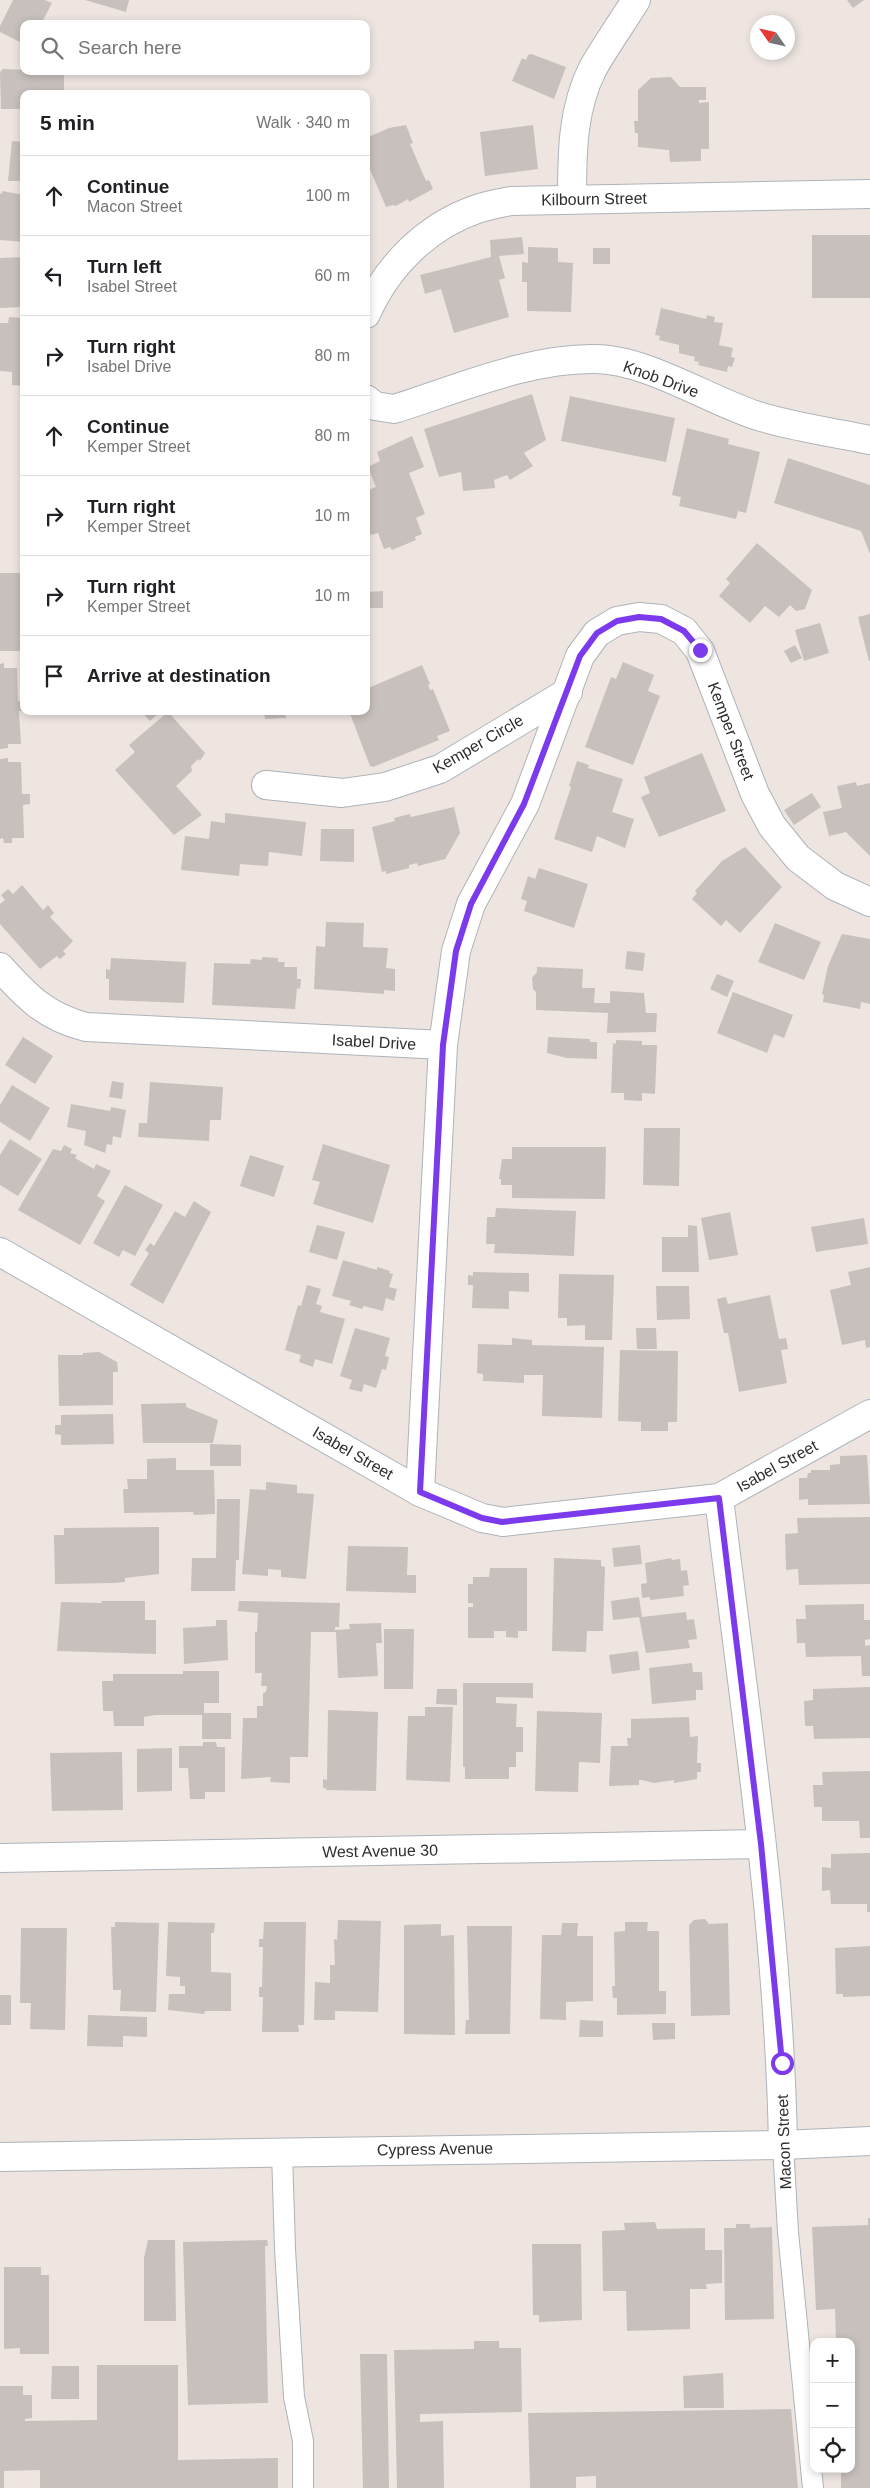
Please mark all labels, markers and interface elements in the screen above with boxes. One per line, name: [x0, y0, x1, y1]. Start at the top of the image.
north arrow: [750, 15, 795, 60]
search box: [20, 20, 370, 75]
icon: search: [38, 34, 66, 62]
text: Search here: [78, 37, 182, 58]
text: 5 min: [40, 111, 95, 134]
text: Walk · 340 m: [256, 114, 350, 131]
text: Continue: [87, 176, 169, 197]
icon: ahead: [40, 182, 68, 210]
text: 100 m: [306, 187, 350, 204]
street label: Kilbourn Street: [541, 190, 648, 208]
text: Macon Street: [87, 198, 182, 215]
text: Turn left: [87, 256, 162, 277]
icon: left: [40, 262, 68, 290]
text: 60 m: [314, 267, 350, 284]
text: Isabel Street: [87, 278, 177, 295]
text: Turn right: [87, 336, 175, 357]
icon: right: [40, 342, 68, 370]
text: 80 m: [314, 347, 350, 364]
street label: Knob Drive: [621, 357, 701, 401]
text: Isabel Drive: [87, 358, 171, 375]
text: Continue: [87, 416, 169, 437]
icon: ahead: [40, 422, 68, 450]
text: 80 m: [314, 427, 350, 444]
text: Kemper Street: [87, 438, 190, 455]
text: Turn right: [87, 496, 175, 517]
icon: right: [40, 502, 68, 530]
text: 10 m: [314, 507, 350, 524]
text: Kemper Street: [87, 518, 190, 535]
text: Turn right: [87, 576, 175, 597]
icon: right: [40, 582, 68, 610]
text: 10 m: [314, 587, 350, 604]
text: Kemper Street: [87, 598, 190, 615]
route end: [689, 639, 712, 662]
icon: arrive: [40, 662, 68, 690]
text: Arrive at destination: [87, 665, 271, 686]
street label: Kemper Street: [705, 680, 758, 783]
street label: Kemper Circle: [430, 711, 526, 777]
street label: Isabel Drive: [331, 1031, 417, 1053]
street label: Isabel Street: [310, 1423, 397, 1483]
street label: Isabel Street: [734, 1437, 821, 1495]
street label: West Avenue 30: [322, 1841, 438, 1861]
route start: [771, 2052, 794, 2075]
street label: Macon Street: [774, 2094, 794, 2190]
street label: Cypress Avenue: [377, 2139, 493, 2159]
map controls: [810, 2338, 855, 2473]
button: +: [810, 2338, 855, 2383]
button: −: [810, 2383, 855, 2428]
button: locate: [810, 2428, 855, 2473]

